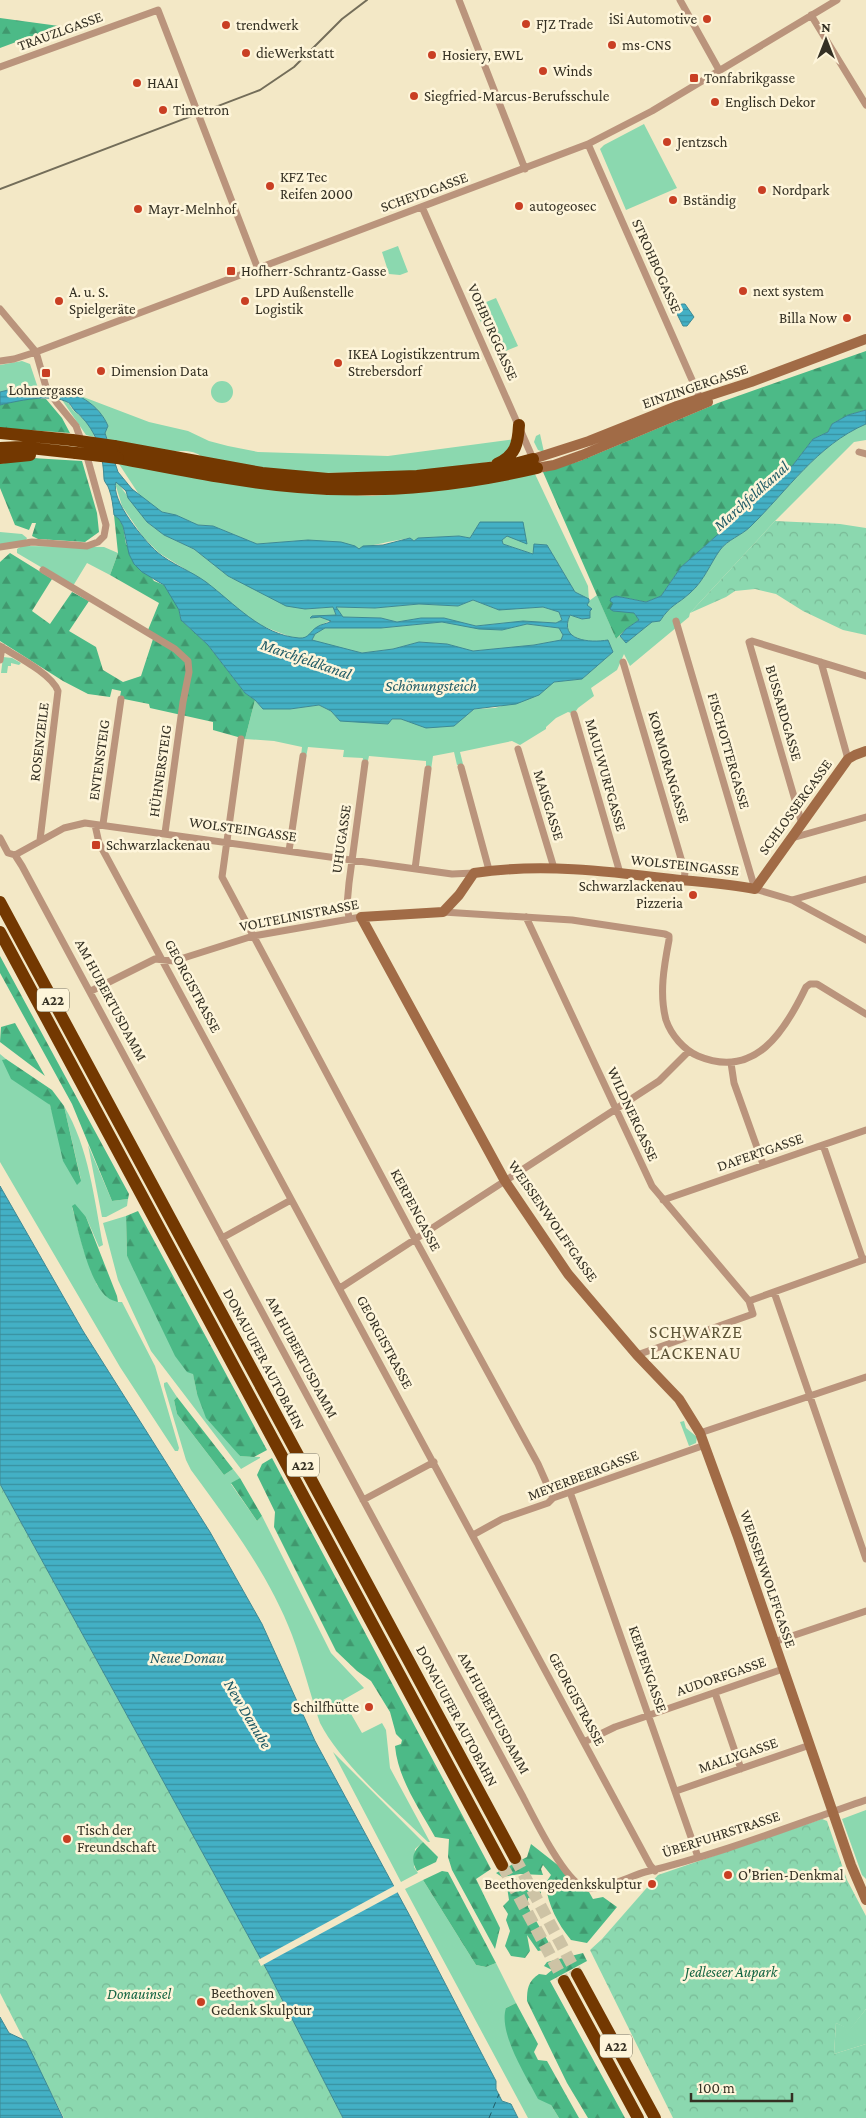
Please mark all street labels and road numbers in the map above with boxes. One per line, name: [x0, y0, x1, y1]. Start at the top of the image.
street label: TRAUZLGASSE: [15, 8, 105, 54]
street label: SCHEYDGASSE: [378, 169, 470, 215]
street label: STROHBOGASSE: [629, 216, 685, 316]
street label: VOHBURGGASSE: [465, 281, 521, 383]
street label: EINZINGERGASSE: [640, 360, 750, 412]
street label: BUSSARDGASSE: [763, 663, 805, 763]
street label: FISCHOTTERGASSE: [705, 691, 753, 811]
street label: ROSENZEILE: [26, 702, 52, 782]
street label: KORMORANGASSE: [645, 709, 693, 825]
street label: MAULWURFGASSE: [582, 717, 630, 833]
street label: ENTENSTEIG: [85, 719, 113, 801]
street label: HÜHNERSTEIG: [146, 724, 174, 818]
street label: SCHLOSSERGASSE: [755, 756, 835, 858]
street label: MAISGASSE: [531, 768, 567, 842]
street label: UHUGASSE: [328, 804, 354, 874]
street label: WOLSTEINGASSE: [188, 814, 298, 844]
street label: WOLSTEINGASSE: [630, 851, 740, 879]
street label: VOLTELINISTRASSE: [238, 896, 360, 934]
street label: AM HUBERTUSDAMM: [72, 936, 150, 1064]
street label: GEORGISTRASSE: [162, 937, 224, 1035]
road number: A22: [37, 988, 69, 1012]
street label: WILDNERGASSE: [604, 1064, 662, 1164]
street label: DAFERTGASSE: [715, 1130, 805, 1174]
street label: WEISSENWOLFFGASSE: [505, 1157, 601, 1285]
street label: KERPENGASSE: [388, 1166, 444, 1254]
street label: DONAUUFER AUTOBAHN: [220, 1286, 308, 1432]
street label: AM HUBERTUSDAMM: [263, 1293, 341, 1421]
street label: GEORGISTRASSE: [354, 1293, 416, 1391]
street label: MEYERBEERGASSE: [525, 1446, 641, 1504]
road number: A22: [287, 1454, 319, 1476]
street label: WEISSENWOLFFGASSE: [737, 1508, 799, 1650]
street label: KERPENGASSE: [626, 1623, 670, 1715]
street label: DONAUUFER AUTOBAHN: [413, 1643, 501, 1789]
street label: AM HUBERTUSDAMM: [455, 1649, 533, 1777]
street label: GEORGISTRASSE: [546, 1650, 608, 1748]
street label: AUDORFGASSE: [674, 1653, 768, 1699]
street label: MALLYGASSE: [696, 1734, 780, 1776]
street label: ÜBERFUHRSTRASSE: [660, 1807, 782, 1861]
road number: A22: [600, 2034, 632, 2058]

